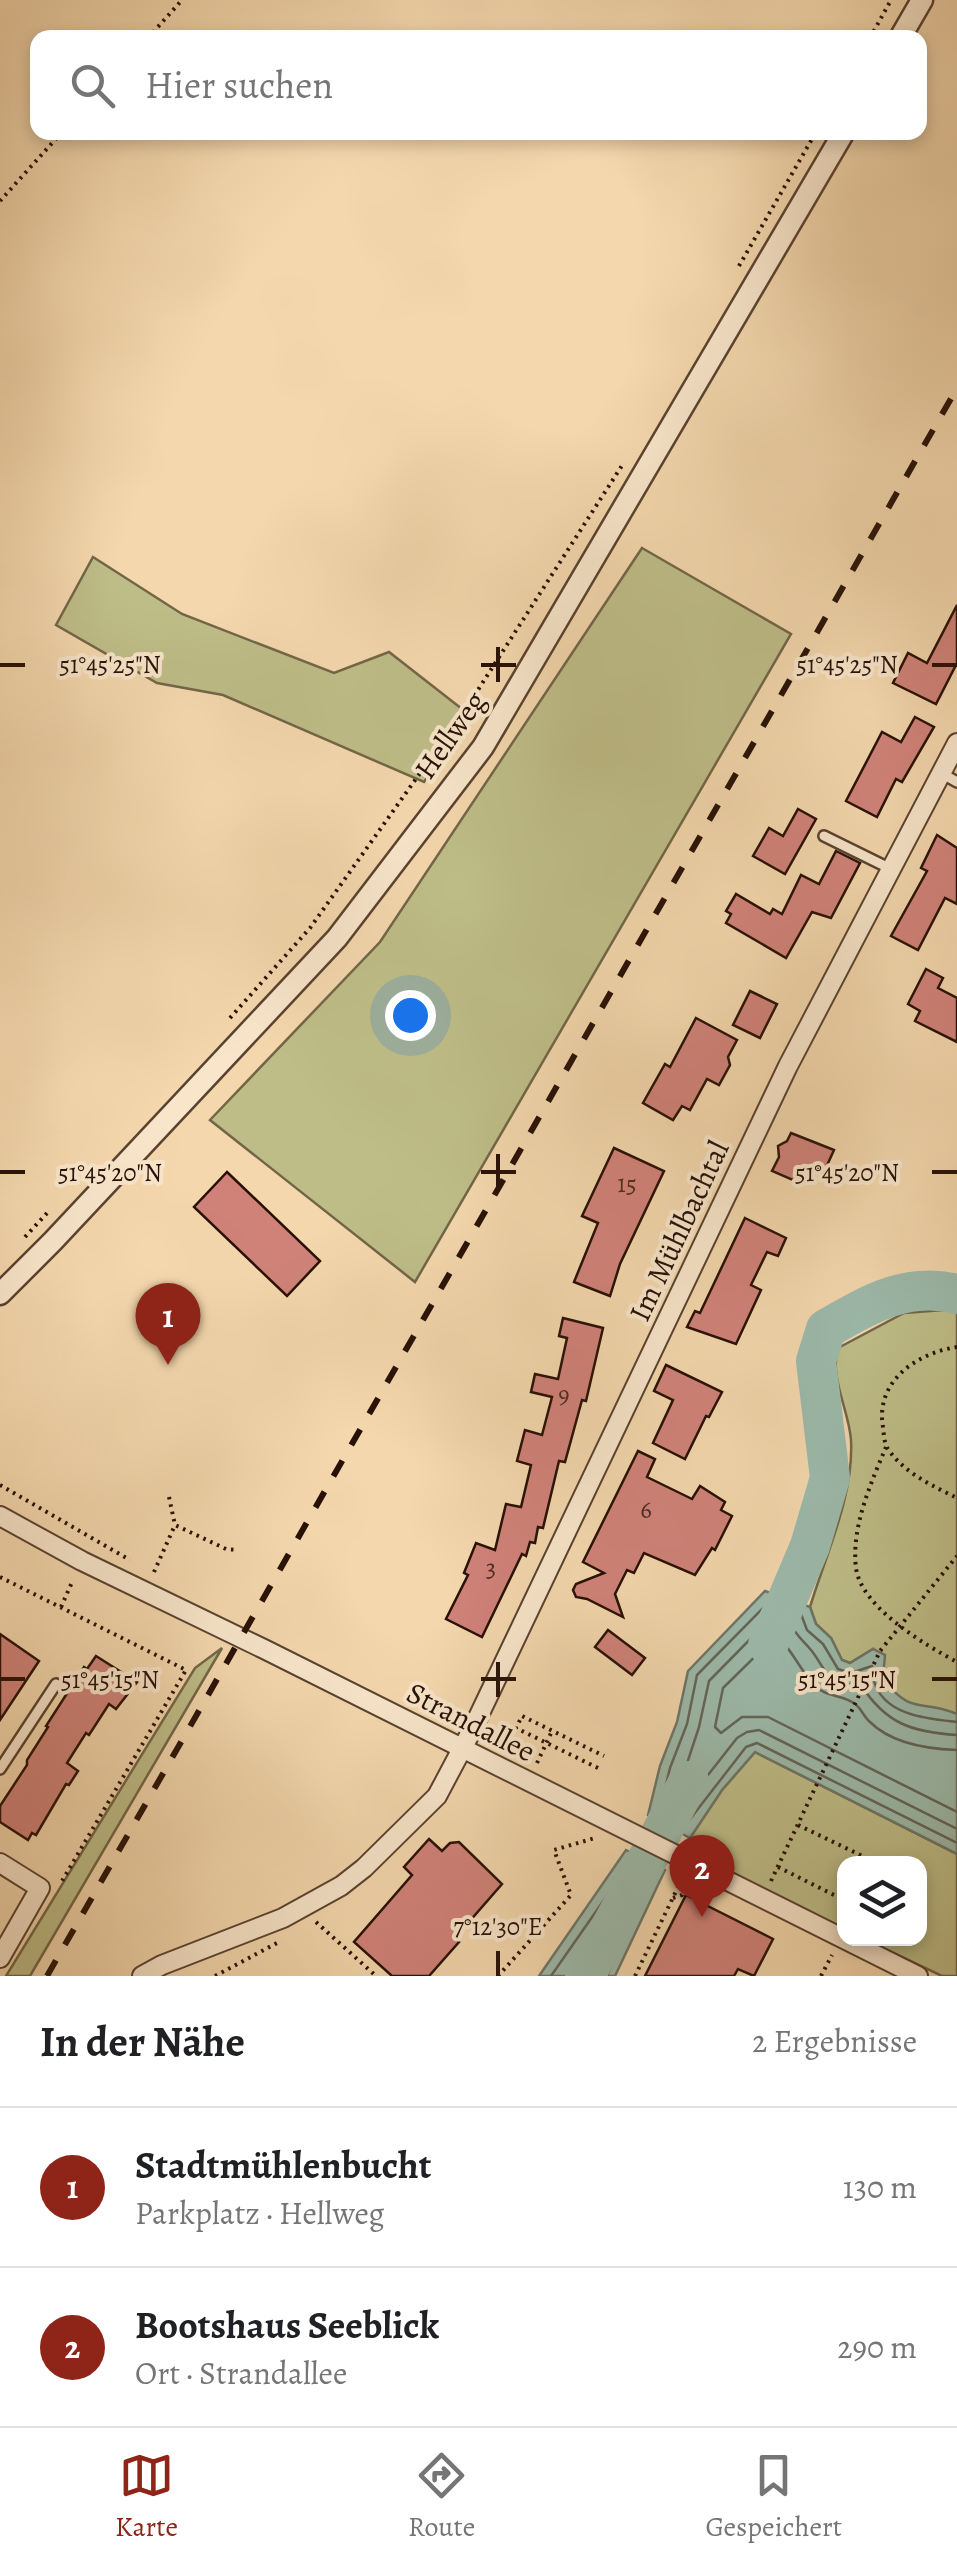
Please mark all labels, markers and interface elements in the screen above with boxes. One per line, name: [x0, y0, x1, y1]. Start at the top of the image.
search box: [30, 30, 927, 140]
icon: search: [65, 58, 120, 113]
text: Hier suchen: [145, 59, 333, 111]
text: 51°45'25"N: [59, 648, 161, 682]
text: 51°45'25"N: [796, 648, 898, 682]
street label: Hellweg: [405, 683, 495, 787]
your location: [385, 990, 436, 1041]
street label: Im Mühlbachtal: [620, 1134, 738, 1328]
text: 51°45'20"N: [58, 1156, 162, 1190]
text: 51°45'20"N: [795, 1156, 899, 1190]
house number: 15: [617, 1167, 637, 1201]
pin: 1: [136, 1282, 200, 1365]
house number: 9: [558, 1378, 570, 1412]
house number: 6: [640, 1493, 652, 1527]
house number: 3: [486, 1551, 496, 1585]
text: 51°45'15"N: [61, 1663, 159, 1697]
text: 51°45'15"N: [798, 1663, 896, 1697]
street label: Strandallee: [400, 1673, 542, 1771]
pin: 2: [670, 1834, 734, 1917]
map controls: [837, 1856, 927, 1946]
button: layers: [837, 1856, 927, 1946]
text: 7°12'30"E: [454, 1910, 542, 1944]
text: In der Nähe: [40, 2013, 245, 2070]
text: 2 Ergebnisse: [752, 2019, 917, 2063]
text: Stadtmühlenbucht: [135, 2139, 431, 2191]
text: 1: [67, 2165, 78, 2209]
text: 130 m: [843, 2165, 917, 2209]
text: Parkplatz · Hellweg: [135, 2191, 385, 2235]
text: Bootshaus Seeblick: [135, 2299, 439, 2351]
text: 2: [65, 2325, 80, 2369]
text: 290 m: [837, 2325, 917, 2369]
text: Ort · Strandallee: [135, 2351, 347, 2395]
tab: Karte: [115, 2448, 178, 2546]
tab: Route: [408, 2448, 475, 2546]
tab: Gespeichert: [705, 2448, 842, 2546]

